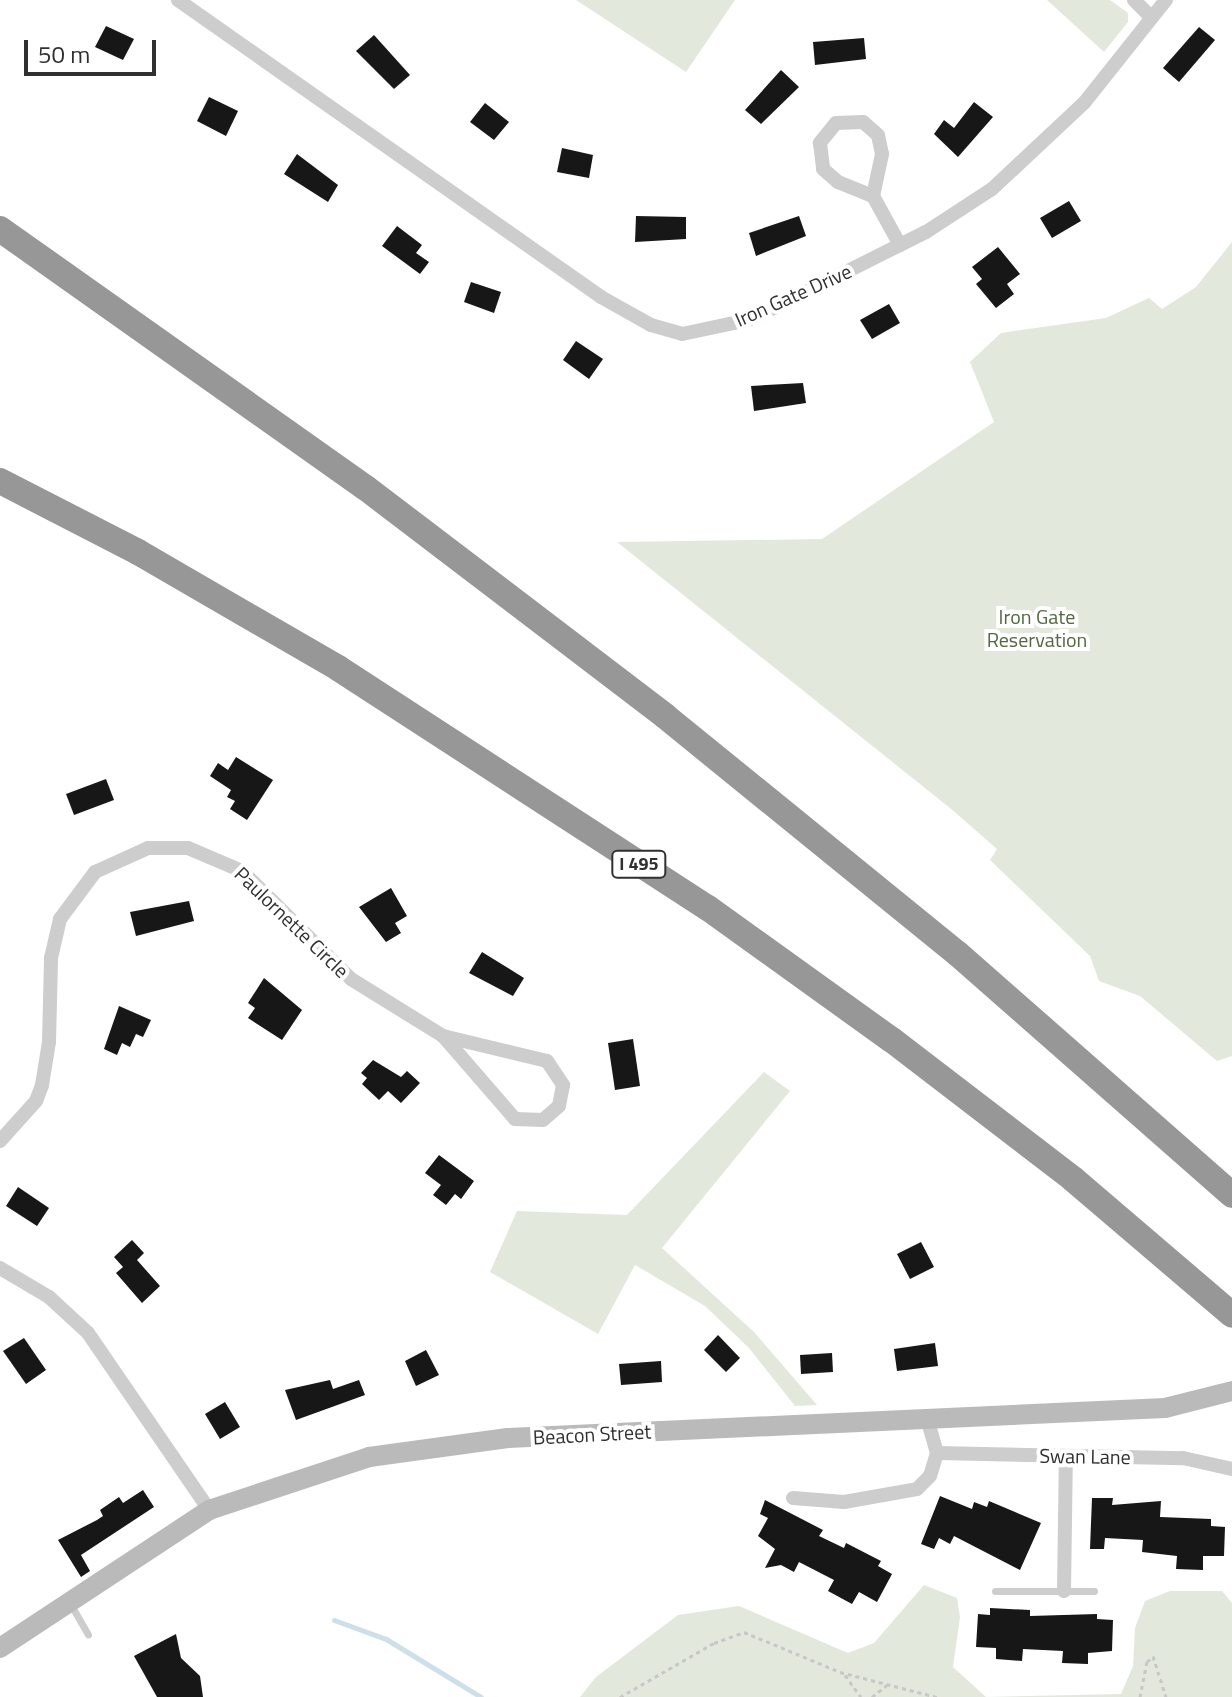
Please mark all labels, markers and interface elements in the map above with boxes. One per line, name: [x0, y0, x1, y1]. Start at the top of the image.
scale bar: [28, 24, 160, 74]
text: 50 m: [38, 36, 90, 72]
street label: Iron Gate Drive: [731, 259, 855, 331]
park label: Iron Gate Reservation: [987, 604, 1087, 651]
road number: I 495: [611, 850, 667, 878]
street label: Paulornette Circle: [230, 862, 354, 982]
street label: Beacon Street: [532, 1419, 652, 1449]
street label: Swan Lane: [1039, 1443, 1131, 1469]

